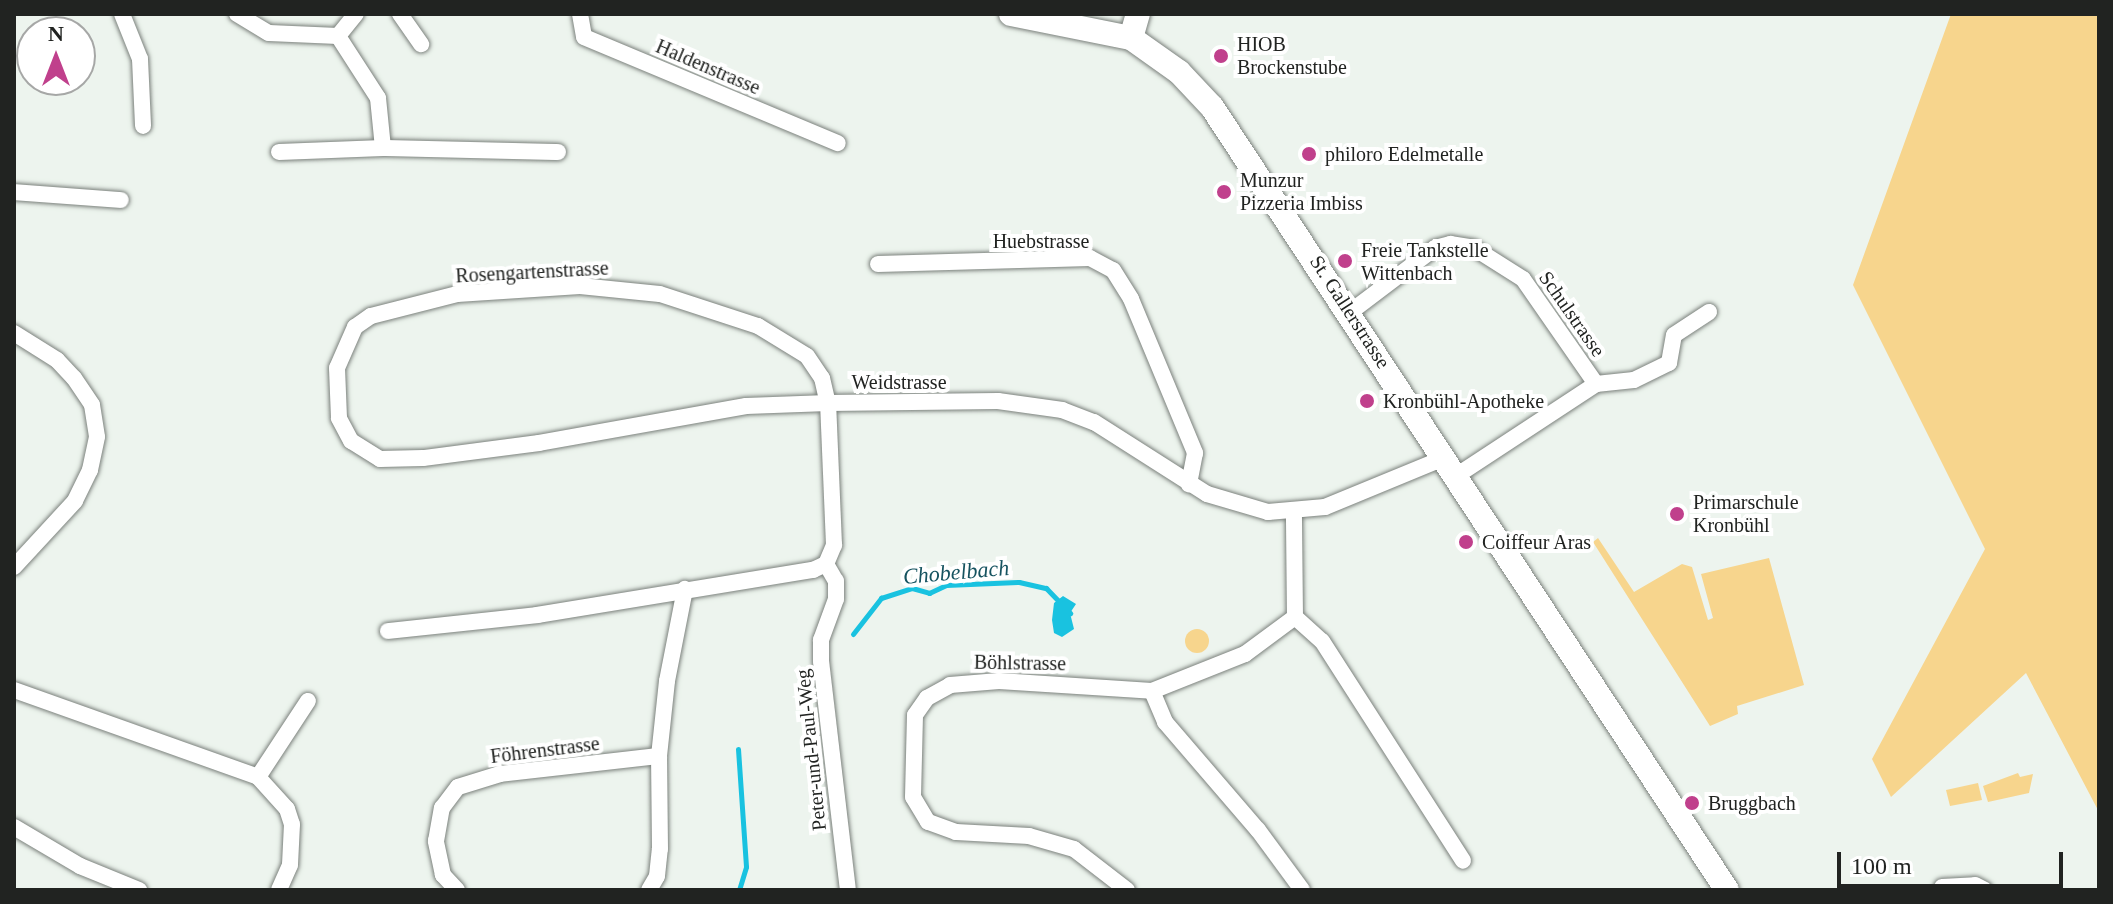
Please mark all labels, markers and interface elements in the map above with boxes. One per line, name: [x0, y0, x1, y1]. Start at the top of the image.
north arrow: [16, 16, 96, 96]
text: N: [48, 21, 64, 46]
place label: HIOB Brockenstube: [1237, 32, 1347, 79]
street label: Haldenstrasse: [652, 34, 764, 100]
marker: HIOB Brockenstube: [1212, 47, 1230, 65]
place label: philoro Edelmetalle: [1325, 142, 1483, 166]
marker: philoro Edelmetalle: [1300, 145, 1318, 163]
place label: Munzur Pizzeria Imbiss: [1240, 168, 1363, 215]
marker: Munzur Pizzeria Imbiss: [1215, 183, 1233, 201]
street label: Huebstrasse: [993, 229, 1089, 253]
place label: Freie Tankstelle Wittenbach: [1361, 238, 1489, 285]
street label: St. Gallerstrasse: [1305, 251, 1395, 373]
marker: Freie Tankstelle Wittenbach: [1336, 252, 1354, 270]
street label: Rosengartenstrasse: [455, 256, 609, 288]
street label: Schulstrasse: [1534, 267, 1610, 361]
street label: Weidstrasse: [851, 370, 947, 394]
place label: Kronbühl-Apotheke: [1383, 389, 1544, 413]
marker: Kronbühl-Apotheke: [1358, 392, 1376, 410]
place label: Primarschule Kronbühl: [1693, 490, 1799, 537]
marker: Primarschule Kronbühl: [1668, 505, 1686, 523]
place label: Coiffeur Aras: [1482, 530, 1592, 554]
marker: Coiffeur Aras: [1457, 533, 1475, 551]
water label: Chobelbach: [902, 554, 1010, 590]
street label: Böhlstrasse: [974, 650, 1066, 676]
street label: Peter-und-Paul-Weg: [791, 668, 831, 832]
street label: Föhrenstrasse: [489, 731, 601, 769]
place label: Bruggbach: [1708, 791, 1796, 815]
marker: Bruggbach: [1683, 794, 1701, 812]
scale bar: [1841, 836, 2067, 886]
text: 100 m: [1851, 853, 1912, 879]

